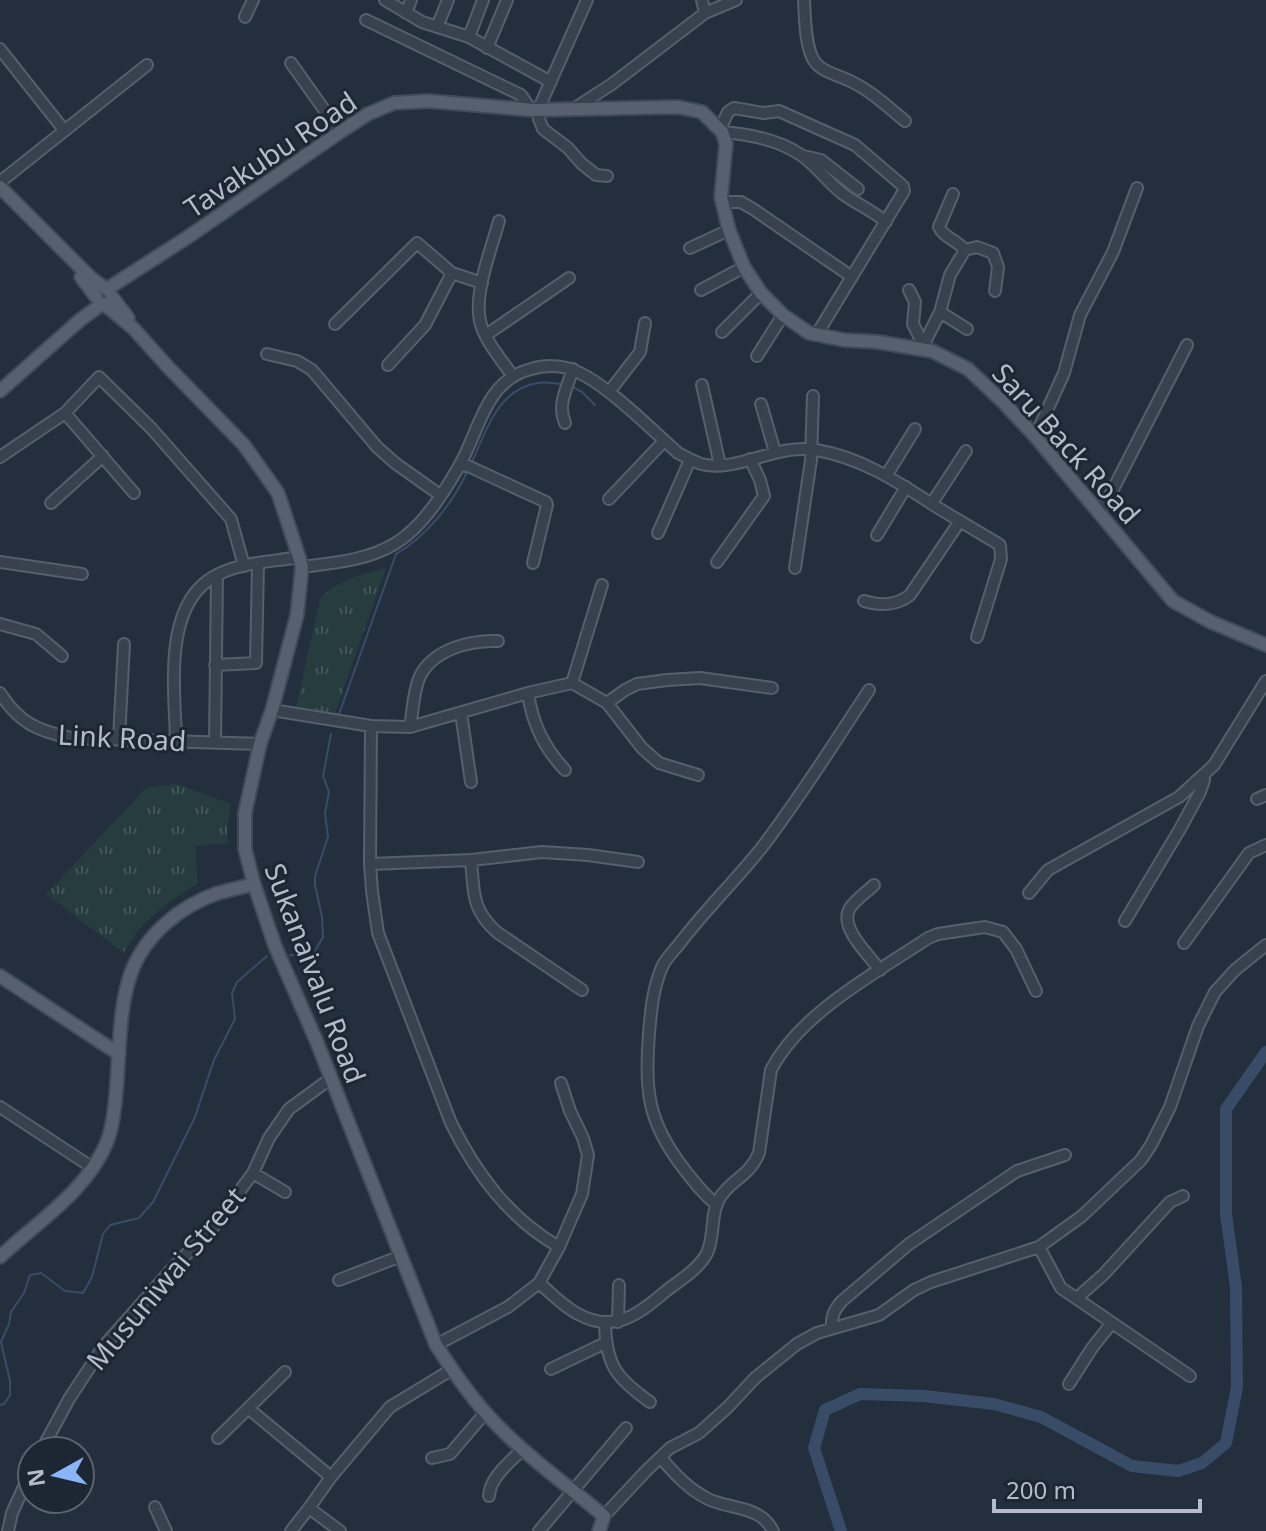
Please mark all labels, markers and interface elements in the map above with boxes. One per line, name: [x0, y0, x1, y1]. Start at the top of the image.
street label: Tavakubu Road: [176, 82, 364, 226]
street label: Saru Back Road: [985, 354, 1149, 532]
street label: Link Road: [57, 715, 187, 759]
street label: Sukanaivalu Road: [257, 858, 375, 1088]
street label: Musuniwai Street: [77, 1178, 253, 1378]
north arrow: [16, 1435, 96, 1515]
scale bar: [994, 1463, 1200, 1513]
text: N: [19, 1467, 51, 1489]
text: 200 m: [1006, 1473, 1076, 1506]

